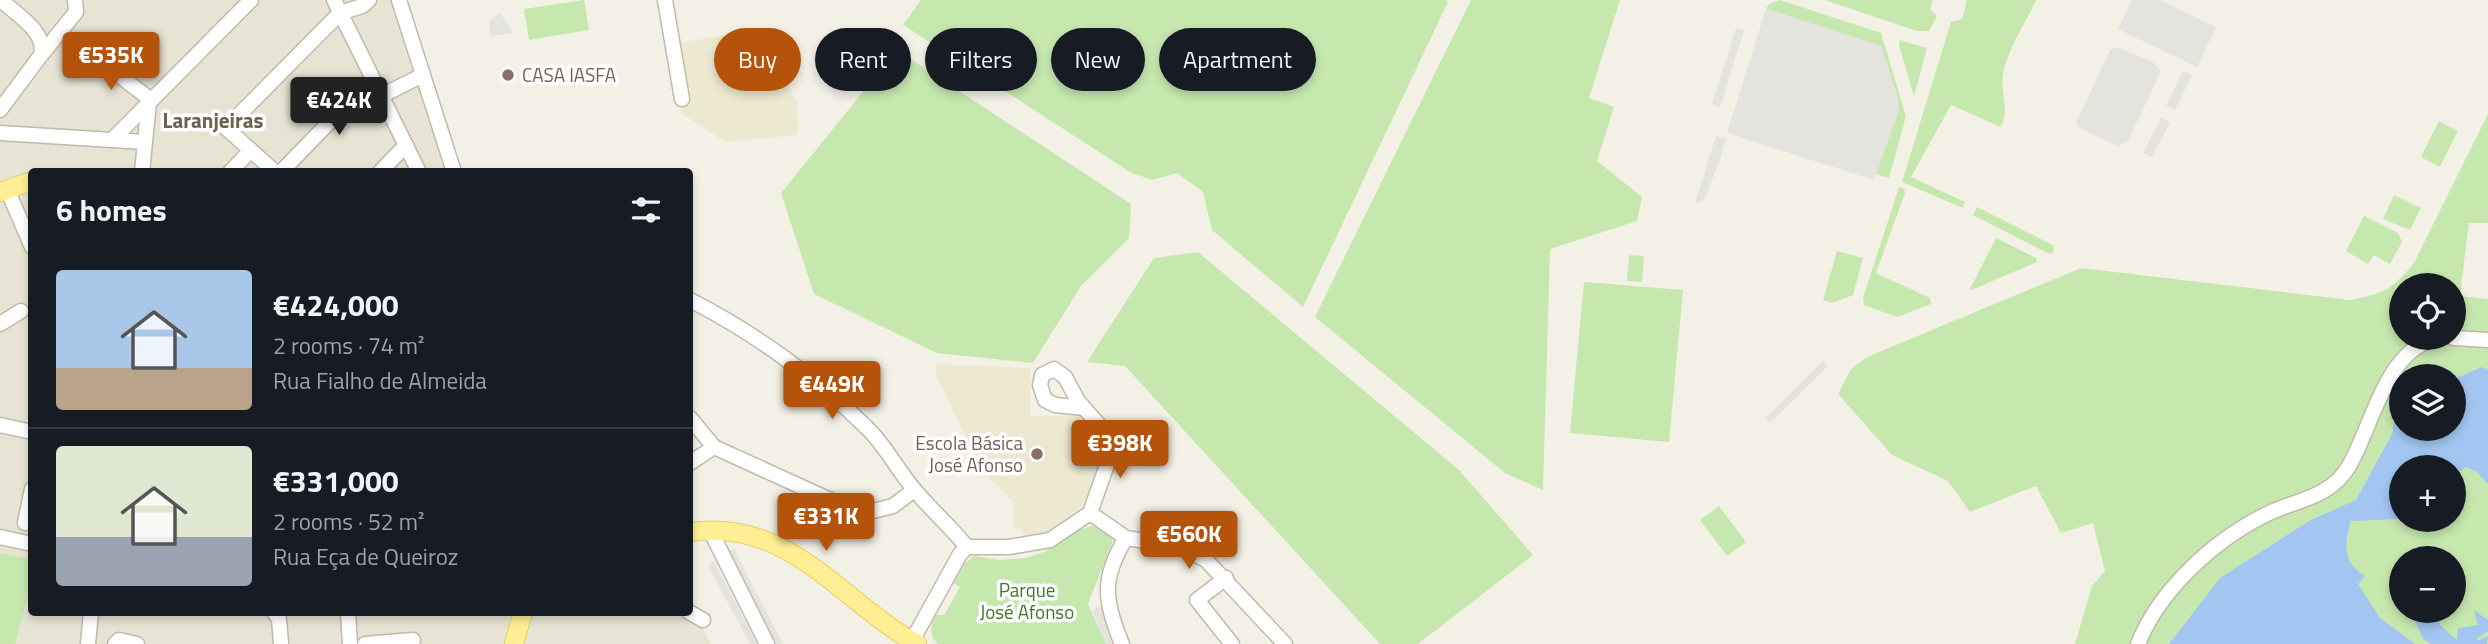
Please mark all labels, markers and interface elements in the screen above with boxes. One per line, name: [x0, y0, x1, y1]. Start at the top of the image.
chip: Buy: [714, 28, 801, 91]
chip: Rent: [815, 28, 911, 91]
chip: Filters: [925, 28, 1037, 91]
chip: New: [1051, 28, 1145, 91]
chip: Apartment: [1159, 28, 1316, 91]
pin: €535K: [62, 32, 160, 92]
text: €535K: [78, 37, 144, 72]
place label: CASA IASFA: [522, 60, 616, 89]
marker: CASA IASFA: [500, 67, 516, 83]
pin: €424K: [290, 78, 388, 137]
text: €424K: [306, 82, 372, 117]
district label: Laranjeiras: [163, 104, 263, 136]
text: 6 homes: [56, 187, 167, 233]
icon: filters: [627, 191, 665, 229]
map controls: [2389, 273, 2466, 623]
button: locate: [2389, 273, 2466, 350]
text: €424,000: [273, 282, 399, 328]
icon: home: [112, 298, 196, 382]
text: 2 rooms · 74 m²: [273, 328, 424, 363]
pin: €449K: [783, 362, 881, 421]
text: Rua Fialho de Almeida: [273, 363, 487, 398]
button: layers: [2389, 364, 2466, 441]
text: €449K: [799, 366, 865, 401]
pin: €398K: [1071, 420, 1169, 480]
text: €398K: [1087, 425, 1153, 460]
place label: Escola Básica José Afonso: [915, 428, 1023, 479]
marker: Escola Básica José Afonso: [1029, 446, 1045, 462]
button: +: [2389, 455, 2466, 532]
text: €331,000: [273, 458, 399, 504]
icon: home: [112, 474, 196, 558]
pin: €331K: [777, 494, 875, 553]
text: €331K: [793, 498, 859, 533]
text: 2 rooms · 52 m²: [273, 504, 424, 539]
pin: €560K: [1140, 512, 1238, 571]
text: €560K: [1156, 516, 1222, 551]
text: Rua Eça de Queiroz: [273, 539, 458, 574]
button: −: [2389, 546, 2466, 623]
park label: Parque José Afonso: [980, 575, 1074, 626]

